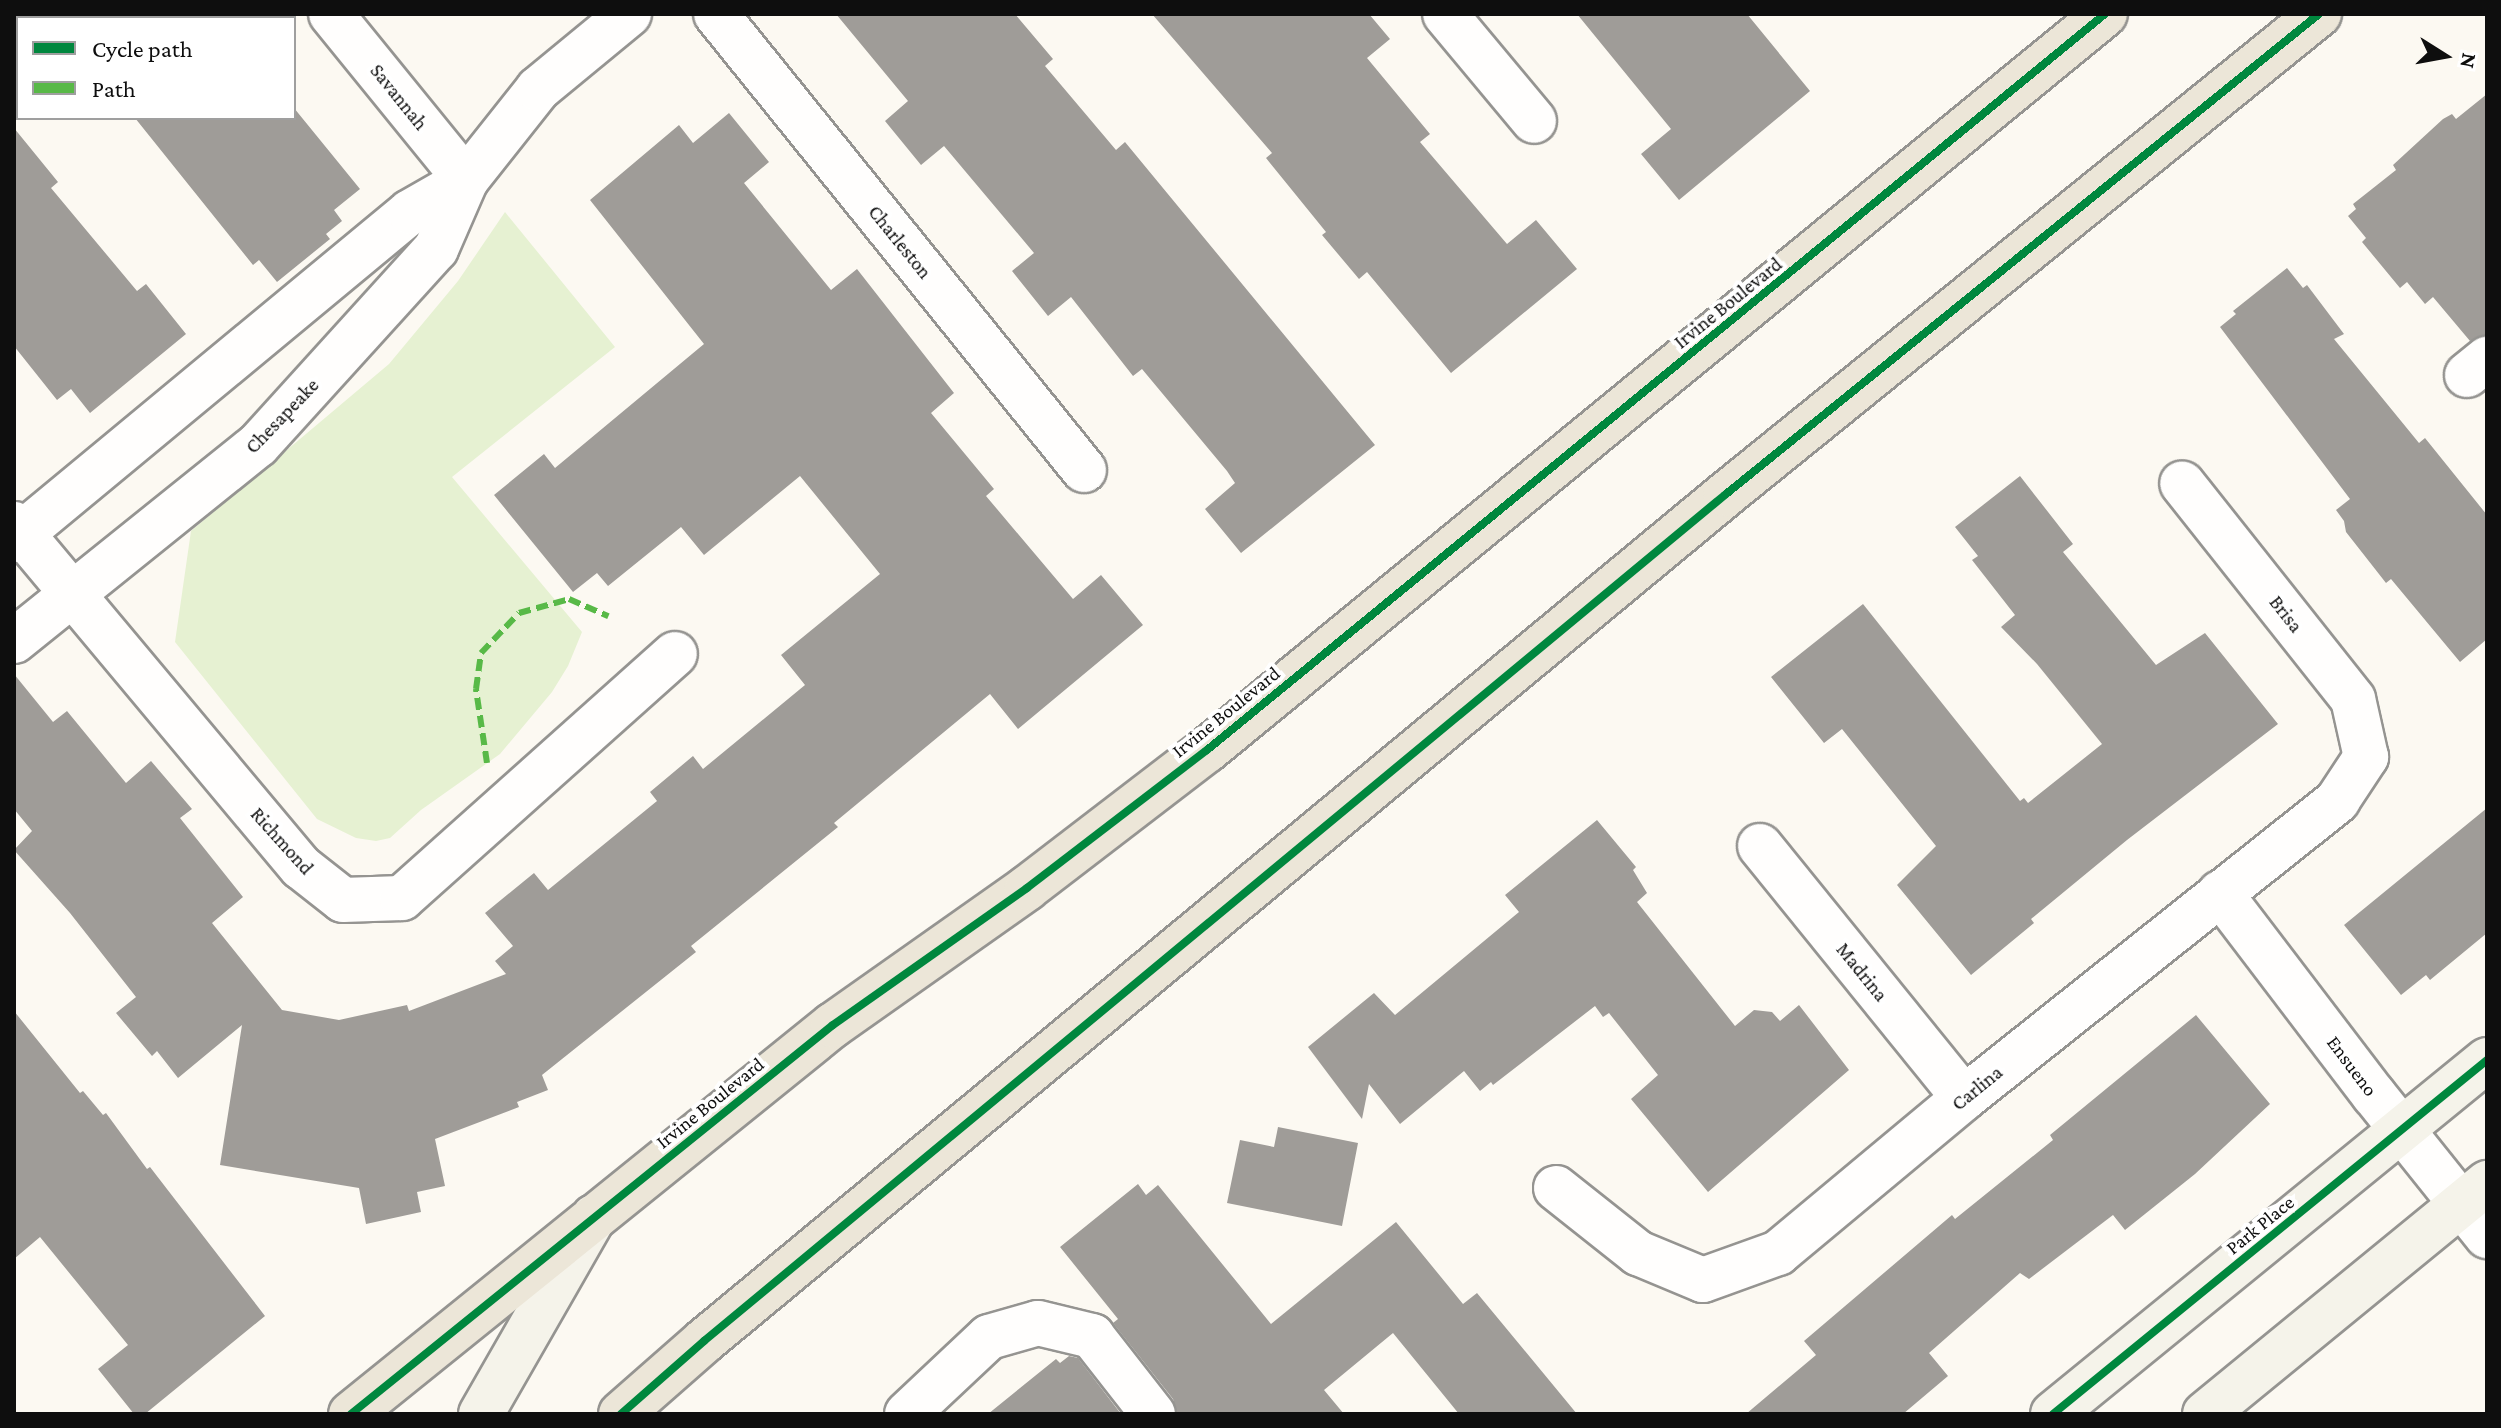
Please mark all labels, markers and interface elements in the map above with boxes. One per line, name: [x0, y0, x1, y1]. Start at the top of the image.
legend: [16, 16, 296, 120]
north arrow: [2405, 16, 2485, 96]
text: Cycle path: [92, 35, 193, 62]
text: N: [2455, 51, 2483, 70]
street label: Savannah: [365, 59, 433, 135]
text: Path: [92, 75, 136, 102]
street label: Charleston: [863, 200, 937, 284]
street label: Irvine Boulevard: [1669, 252, 1787, 354]
street label: Chesapeake: [240, 373, 324, 459]
street label: Brisa: [2264, 591, 2308, 637]
street label: Irvine Boulevard: [1167, 661, 1285, 763]
street label: Richmond: [245, 802, 319, 880]
street label: Madrina: [1831, 938, 1893, 1006]
street label: Ensueno: [2321, 1031, 2383, 1101]
street label: Irvine Boulevard: [651, 1052, 769, 1154]
street label: Carlina: [1947, 1060, 2007, 1116]
street label: Park Place: [2221, 1190, 2299, 1260]

